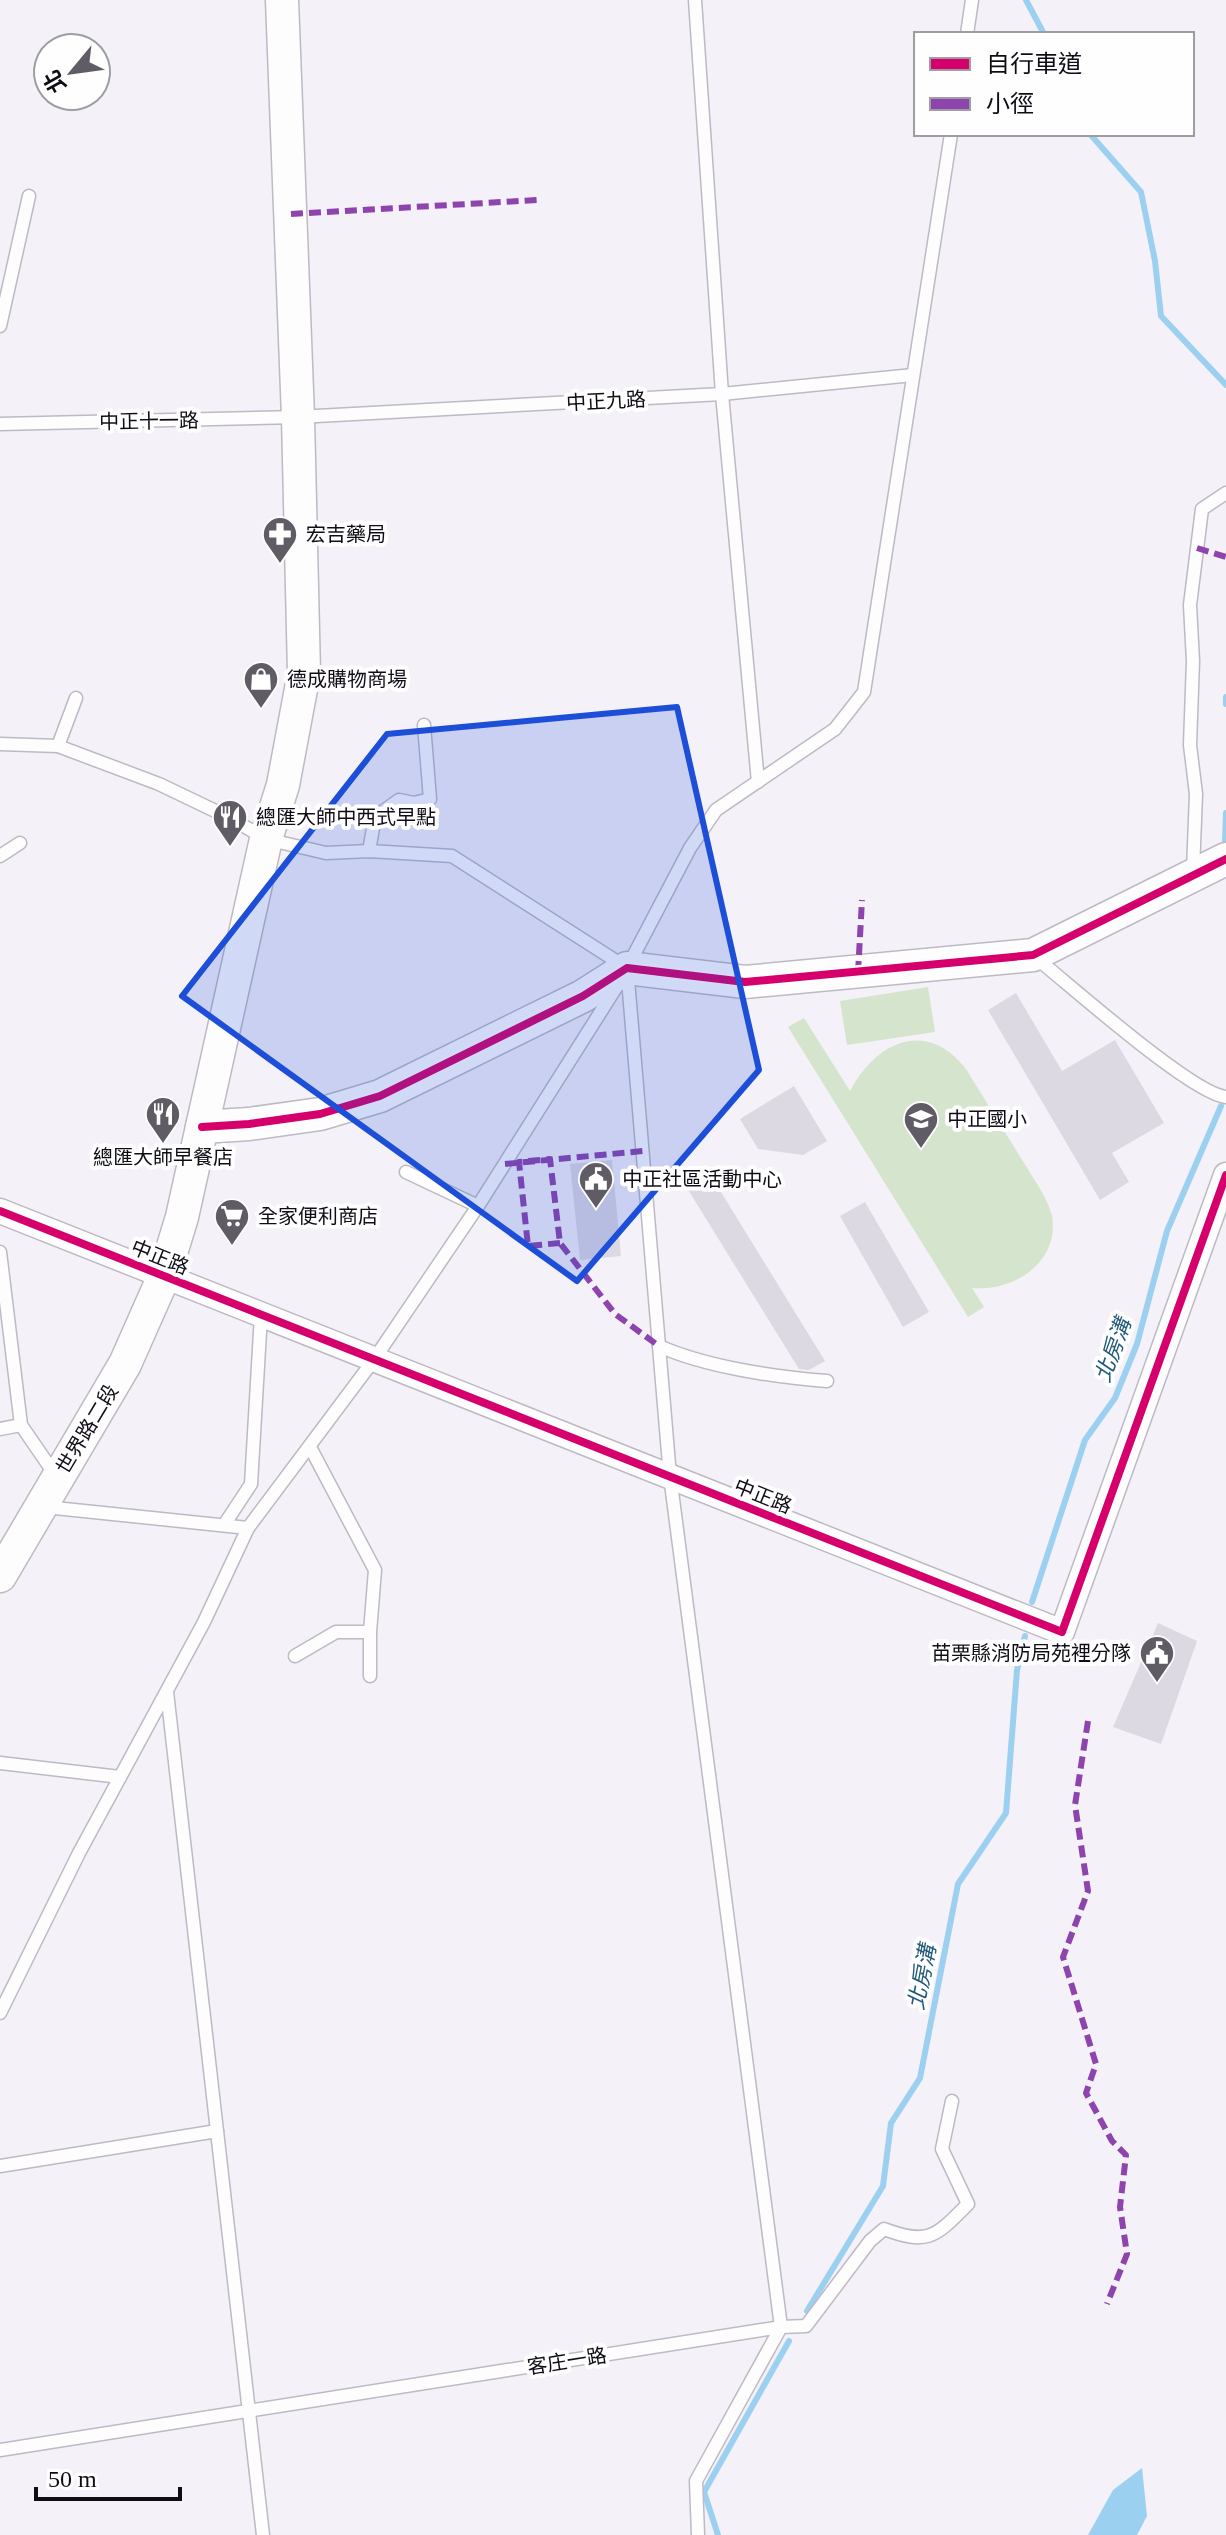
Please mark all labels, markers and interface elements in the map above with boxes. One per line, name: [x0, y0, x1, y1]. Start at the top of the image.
north arrow: [32, 32, 112, 112]
legend: [914, 32, 1194, 136]
text: 自行車道: [986, 51, 1082, 77]
text: 北: [39, 66, 71, 97]
text: 小徑: [986, 91, 1034, 117]
street label: 中正九路: [565, 388, 647, 414]
street label: 中正十一路: [99, 409, 199, 433]
pharmacy icon: 宏吉藥局: [261, 515, 299, 565]
place label: 宏吉藥局: [306, 523, 386, 545]
shop icon: 德成購物商場: [242, 660, 280, 710]
place label: 德成購物商場: [287, 668, 407, 690]
restaurant icon: 總匯大師中西式早點: [211, 798, 249, 848]
place label: 總匯大師中西式早點: [256, 806, 436, 828]
restaurant icon: 總匯大師早餐店: [144, 1095, 182, 1145]
school or university icon: 中正國小: [902, 1100, 940, 1150]
place label: 中正國小: [947, 1108, 1027, 1130]
place label: 總匯大師早餐店: [93, 1146, 233, 1168]
public building icon: 中正社區活動中心: [577, 1160, 615, 1210]
place label: 中正社區活動中心: [622, 1168, 782, 1190]
supermarket icon: 全家便利商店: [213, 1197, 251, 1247]
place label: 全家便利商店: [258, 1205, 378, 1227]
street label: 中正路: [128, 1236, 192, 1278]
water label: 北房溝: [1090, 1312, 1137, 1385]
street label: 世界路二段: [52, 1380, 122, 1478]
street label: 中正路: [731, 1475, 795, 1517]
public building icon: 苗栗縣消防局苑裡分隊: [1138, 1634, 1176, 1684]
place label: 苗栗縣消防局苑裡分隊: [931, 1642, 1131, 1664]
water label: 北房溝: [903, 1939, 941, 2012]
street label: 客庄一路: [526, 2344, 608, 2378]
scale bar: [36, 2451, 180, 2501]
text: 50 m: [48, 2466, 97, 2492]

